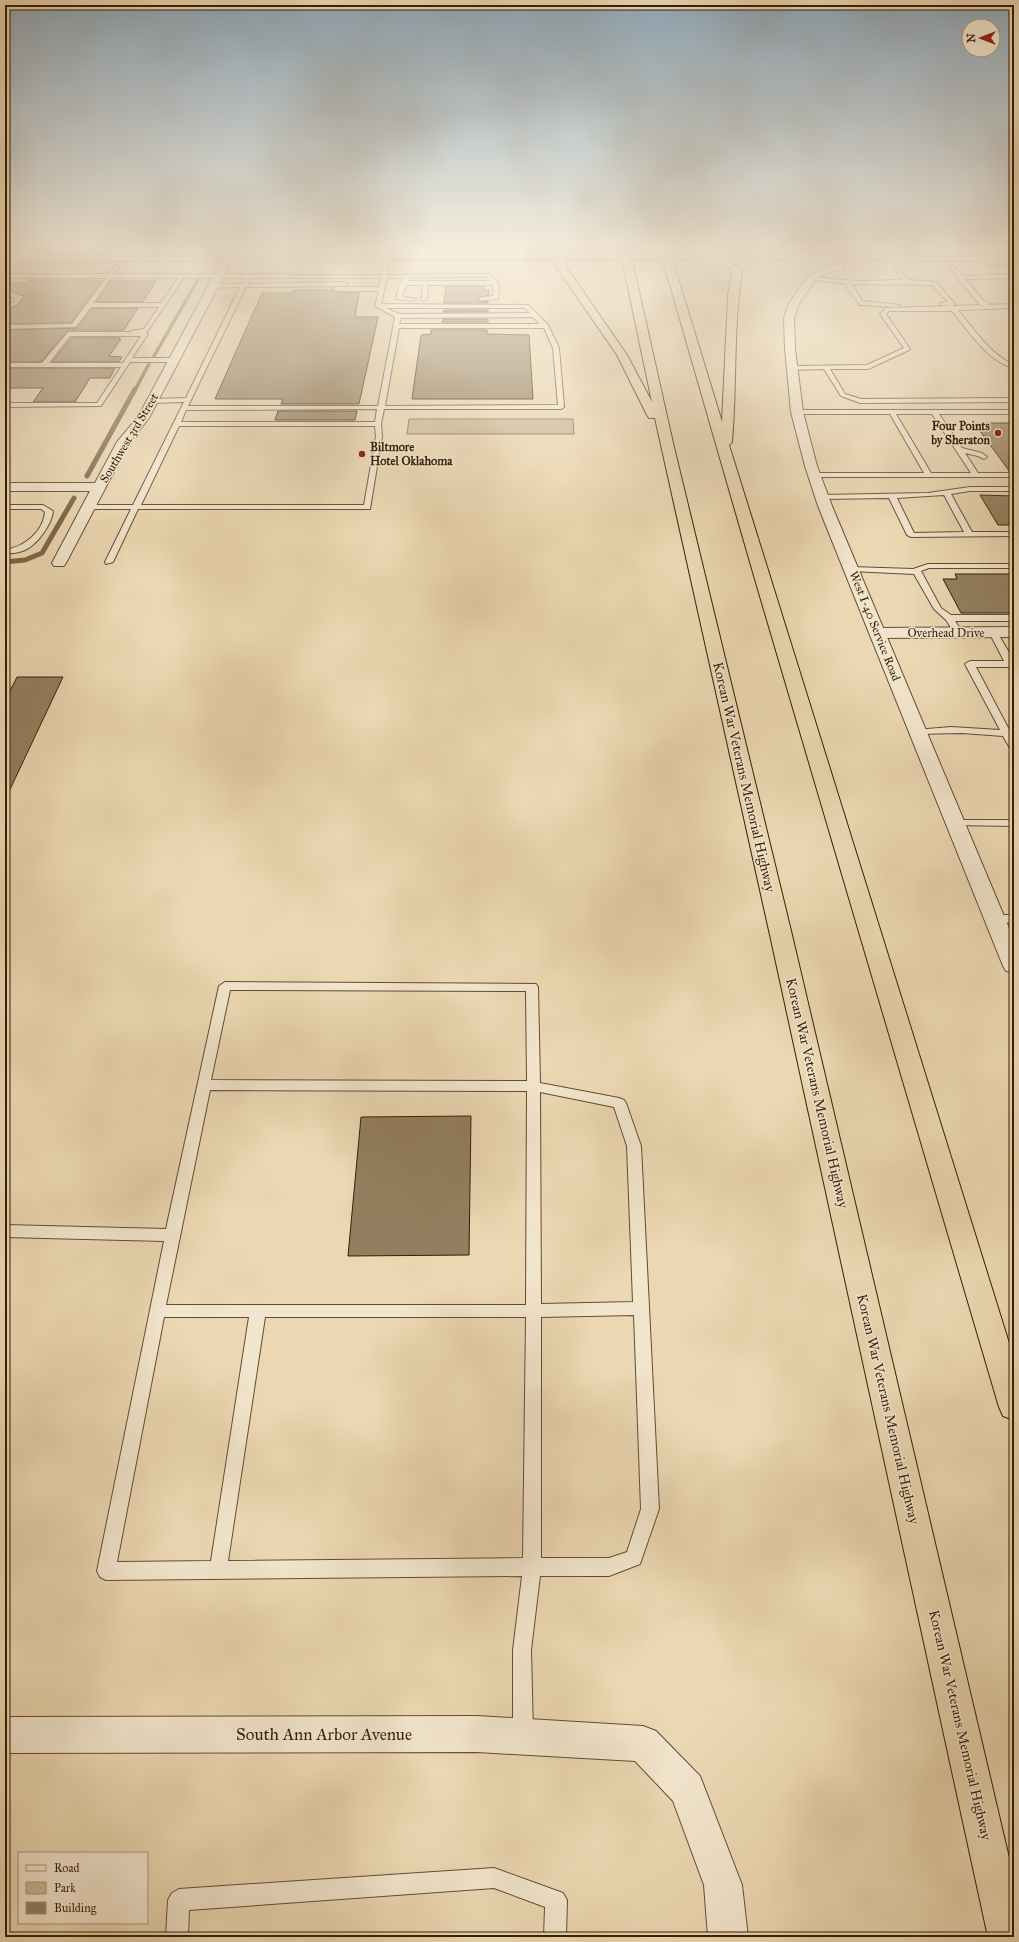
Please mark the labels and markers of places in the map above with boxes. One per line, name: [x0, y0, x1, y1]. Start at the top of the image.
place label: Four Points by Sheraton: [930, 419, 991, 448]
marker: Four Points by Sheraton: [993, 428, 1003, 438]
place label: Biltmore Hotel Oklahoma: [370, 440, 453, 468]
marker: Biltmore Hotel Oklahoma: [357, 449, 367, 459]

